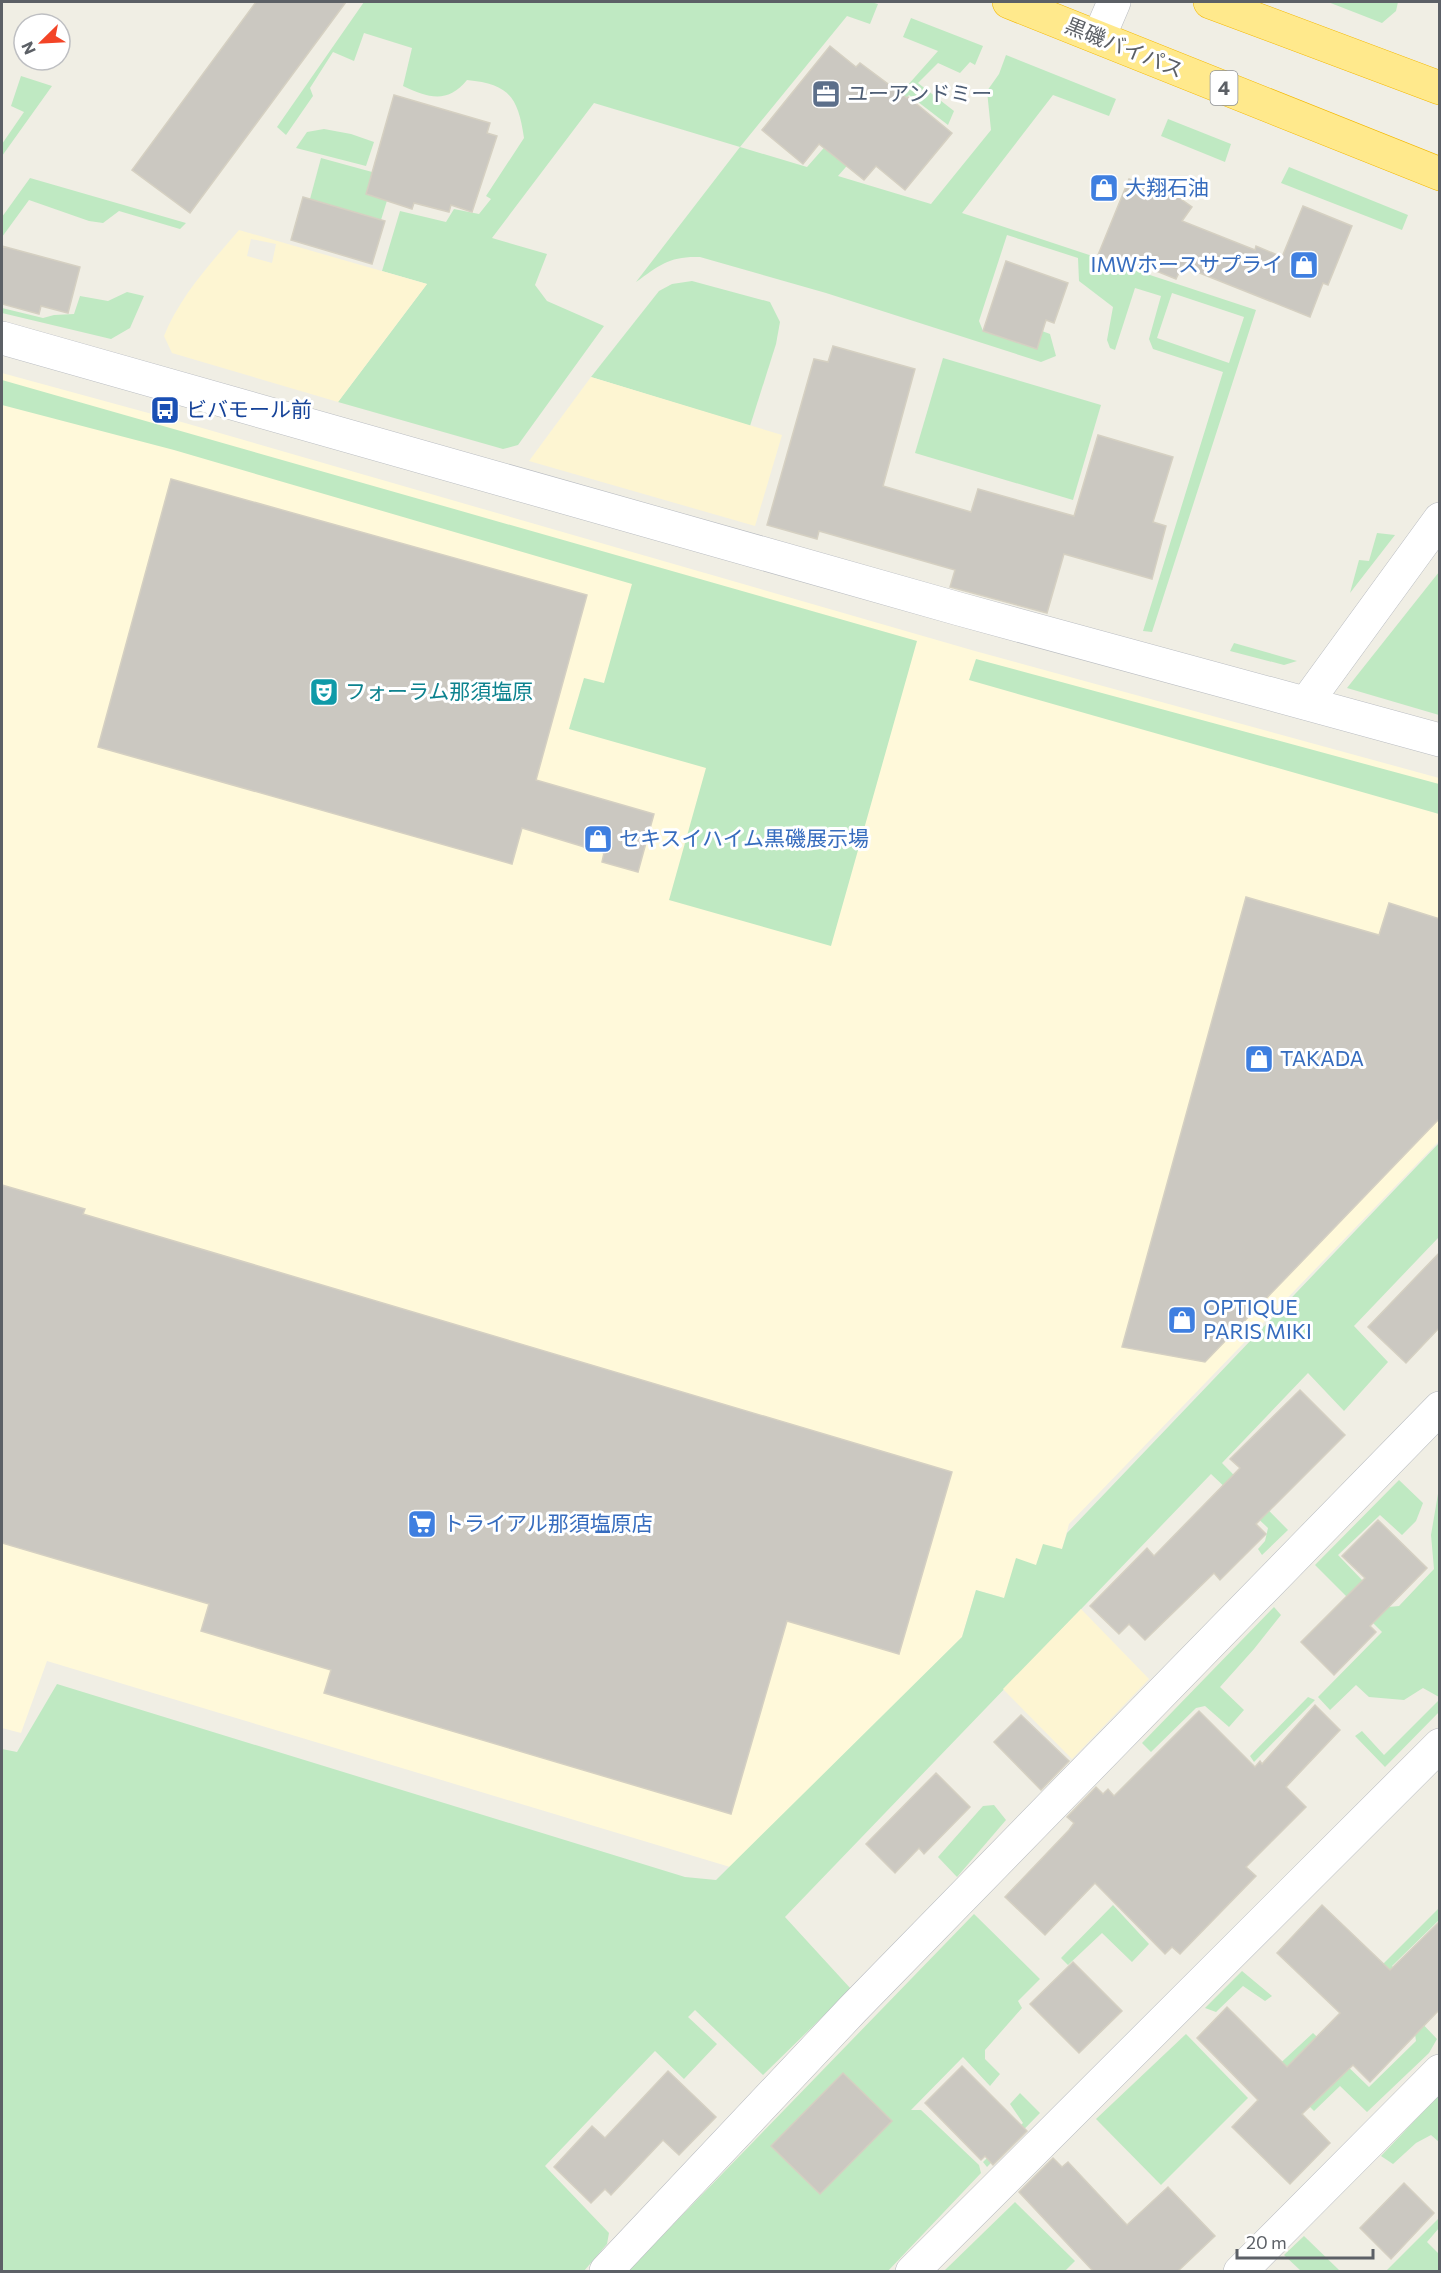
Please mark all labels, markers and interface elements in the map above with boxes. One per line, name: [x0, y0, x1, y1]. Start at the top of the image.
street label: 黒磯バイパス: [1062, 11, 1187, 82]
north arrow: [12, 12, 72, 72]
text: N: [17, 39, 39, 58]
road number: 4: [1210, 71, 1238, 105]
office icon: ユーアンドミー: [810, 78, 842, 110]
place label: ユーアンドミー: [847, 80, 992, 105]
shop icon: 大翔石油: [1088, 172, 1120, 204]
place label: 大翔石油: [1125, 174, 1209, 199]
shop icon: IMWホースサプライ: [1288, 249, 1320, 281]
place label: IMWホースサプライ: [1091, 251, 1283, 276]
bus stop icon: ビバモール前: [149, 394, 181, 426]
place label: ビバモール前: [186, 396, 312, 421]
theatre icon: フォーラム那須塩原: [308, 676, 340, 708]
place label: フォーラム那須塩原: [345, 678, 533, 703]
shop icon: セキスイハイム黒磯展示場: [582, 823, 614, 855]
place label: セキスイハイム黒磯展示場: [619, 825, 869, 850]
shop icon: TAKADA: [1243, 1043, 1275, 1075]
place label: TAKADA: [1280, 1045, 1364, 1070]
place label: OPTIQUE PARIS MIKI: [1203, 1294, 1312, 1343]
shop icon: OPTIQUE PARIS MIKI: [1166, 1304, 1198, 1336]
supermarket icon: トライアル那須塩原店: [406, 1508, 438, 1540]
place label: トライアル那須塩原店: [443, 1510, 653, 1535]
scale bar: [1237, 2222, 1374, 2260]
text: 20 m: [1246, 2231, 1287, 2253]

